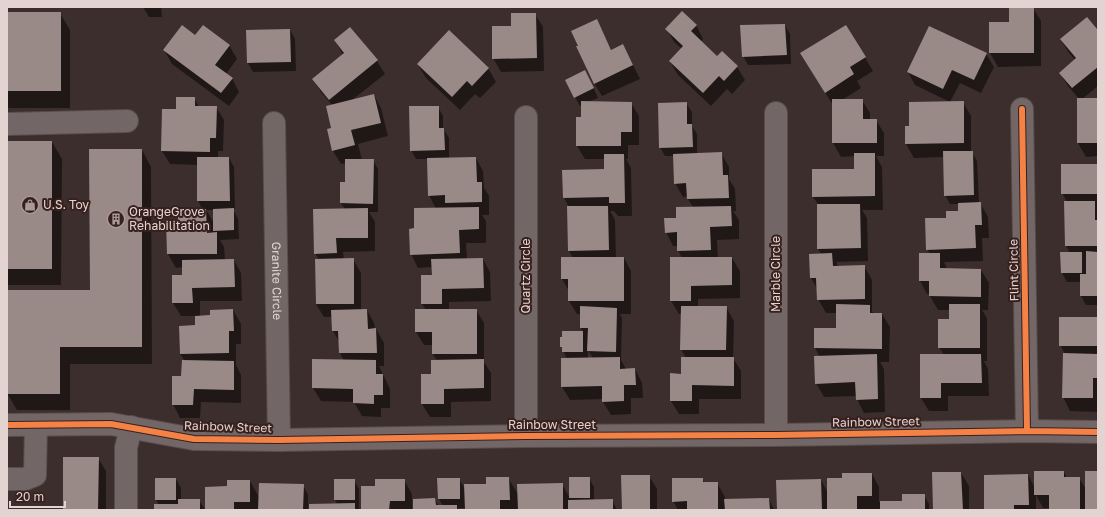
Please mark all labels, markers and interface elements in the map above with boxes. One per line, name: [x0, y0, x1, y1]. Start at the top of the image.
shop icon: U.S. Toy: [20, 195, 40, 215]
place label: U.S. Toy: [43, 197, 89, 212]
place label: OrangeGrove Rehabilitation: [129, 204, 210, 233]
building icon: OrangeGrove Rehabilitation: [106, 209, 126, 229]
street label: Marble Circle: [768, 236, 783, 312]
street label: Quartz Circle: [518, 238, 533, 314]
street label: Flint Circle: [1005, 239, 1022, 301]
street label: Granite Circle: [269, 242, 285, 320]
street label: Rainbow Street: [832, 413, 920, 430]
street label: Rainbow Street: [184, 417, 273, 436]
street label: Rainbow Street: [508, 417, 596, 432]
scale bar: [10, 483, 65, 509]
text: 20 m: [16, 489, 44, 504]

